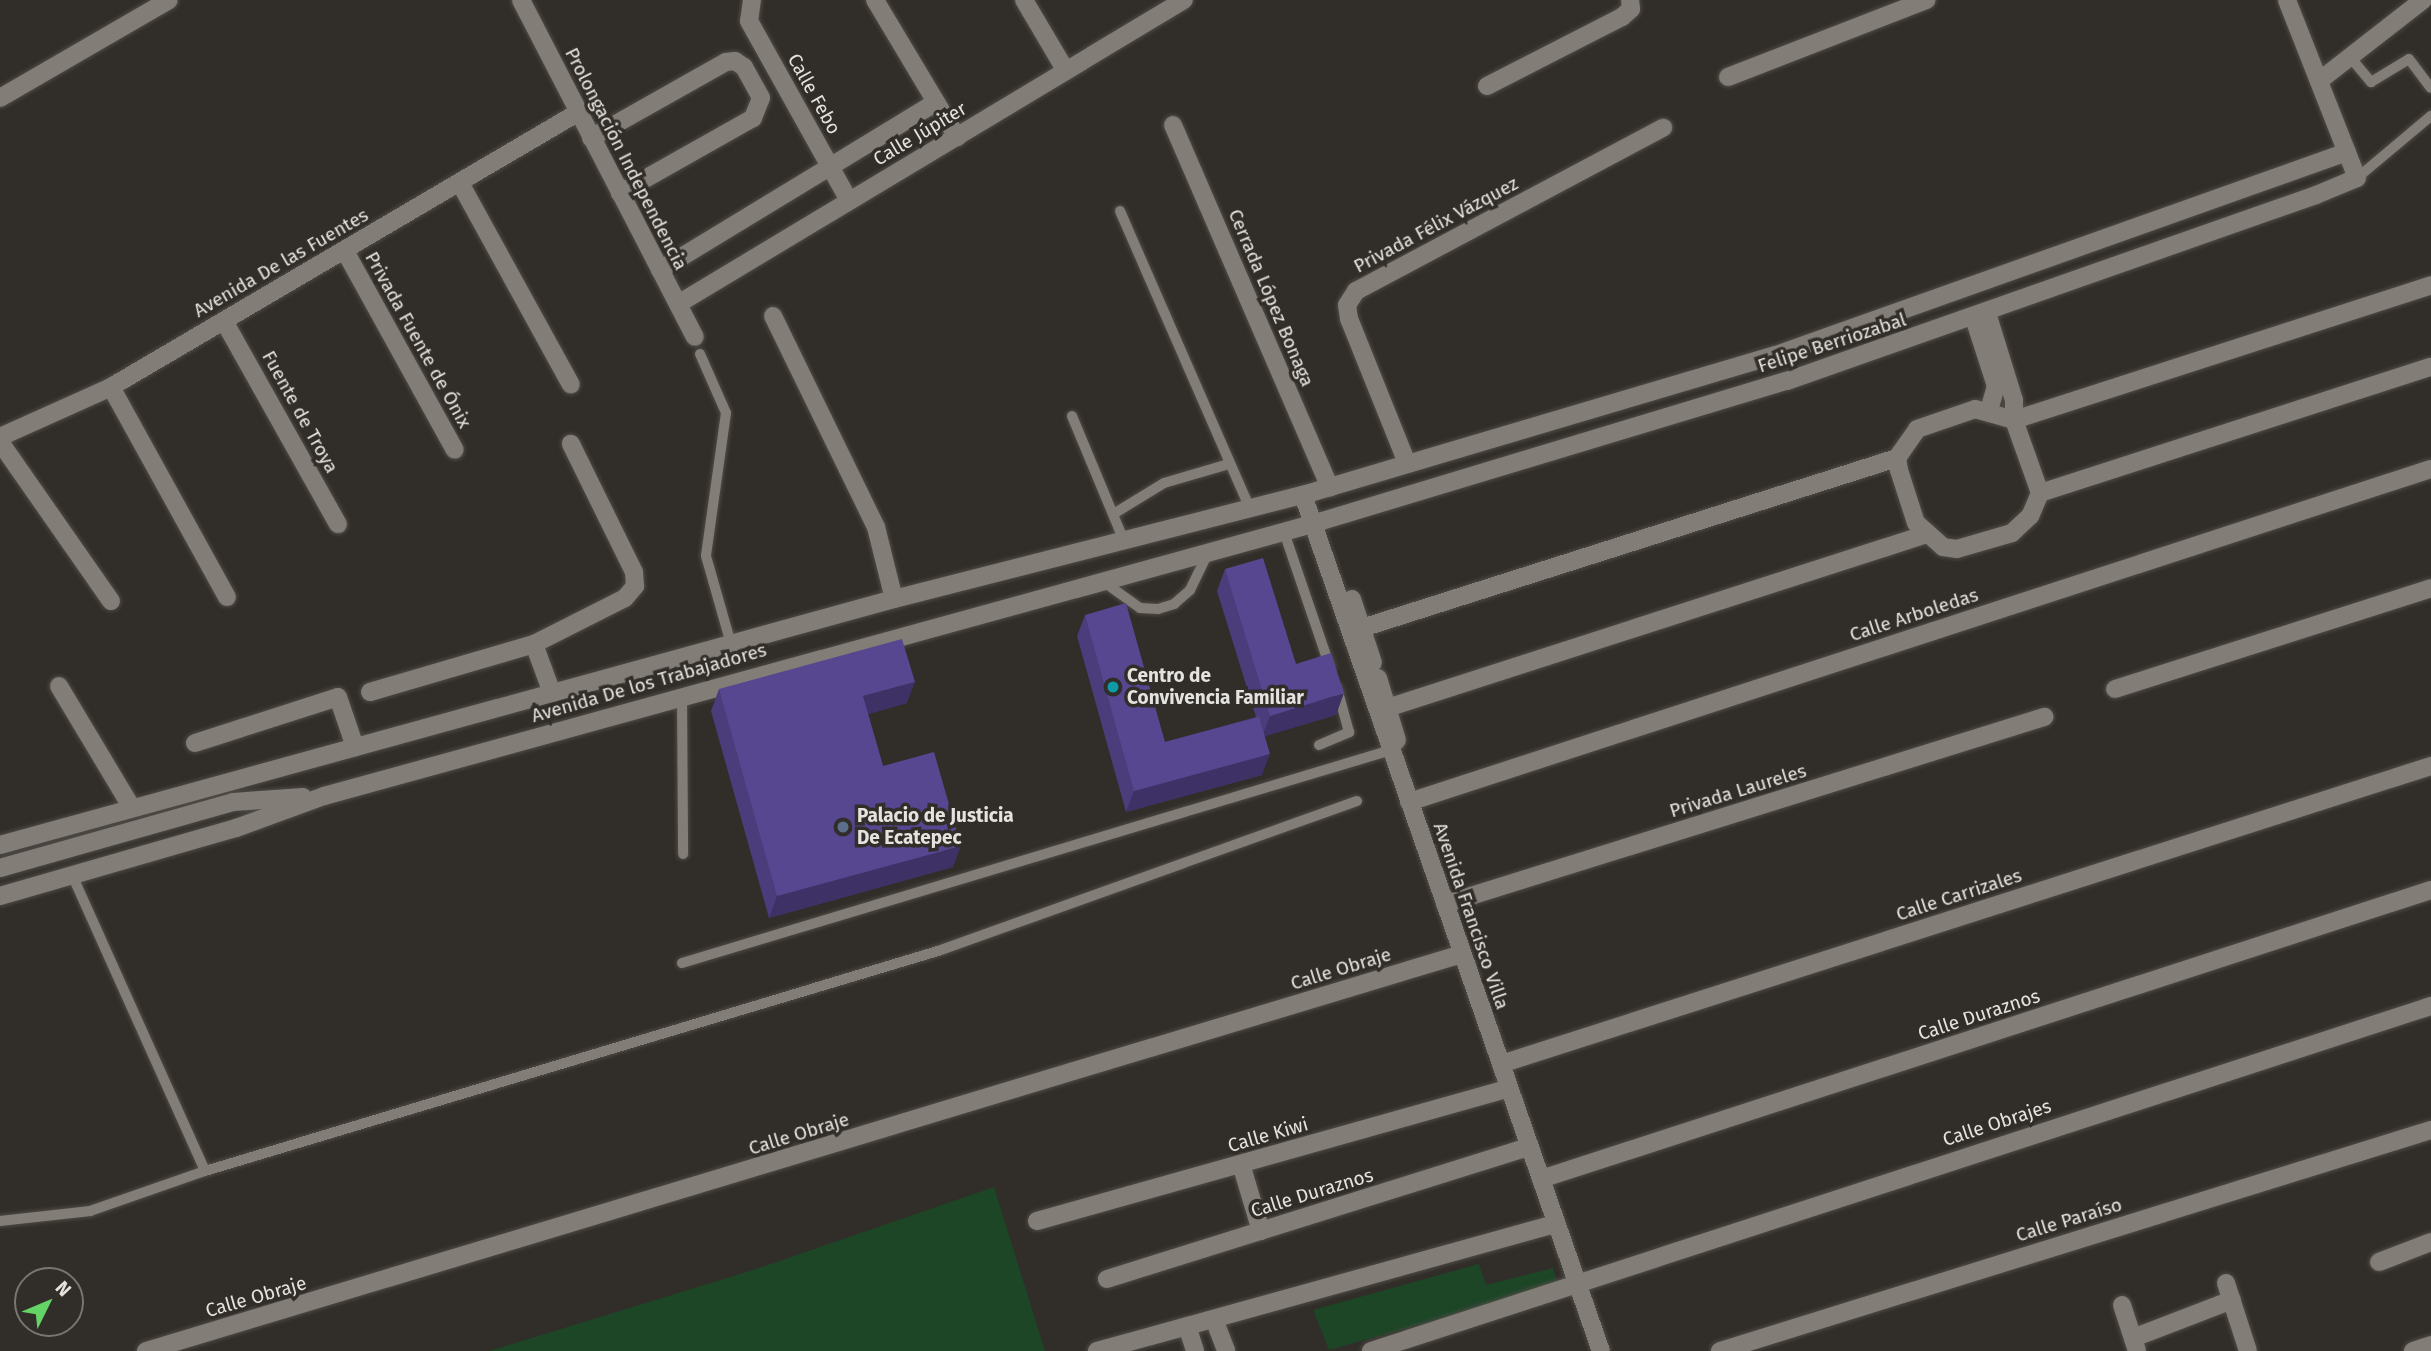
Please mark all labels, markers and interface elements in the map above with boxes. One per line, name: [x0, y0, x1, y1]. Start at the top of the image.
street label: Prolongación Independencia: [560, 44, 692, 274]
street label: Calle Febo: [783, 50, 845, 138]
street label: Calle Júpiter: [869, 97, 971, 171]
street label: Privada Félix Vázquez: [1350, 172, 1522, 278]
street label: Avenida De las Fuentes: [190, 204, 372, 322]
street label: Cerrada López Bonaga: [1223, 206, 1319, 390]
street label: Privada Fuente de Ónix: [360, 248, 476, 432]
street label: Felipe Berriozabal: [1755, 308, 1909, 378]
street label: Fuente de Troya: [257, 347, 343, 477]
street label: Calle Arboledas: [1847, 583, 1981, 647]
street label: Avenida De los Trabajadores: [529, 638, 769, 728]
place label: Centro de Convivencia Familiar: [1127, 665, 1304, 709]
marker: Centro de Convivencia Familiar: [1105, 679, 1121, 695]
street label: Privada Laureles: [1667, 759, 1809, 823]
place label: Palacio de Justicia De Ecatepec: [857, 805, 1014, 849]
marker: Palacio de Justicia De Ecatepec: [835, 819, 851, 835]
street label: Avenida Francisco Villa: [1428, 820, 1514, 1012]
street label: Calle Carrizales: [1893, 864, 2025, 926]
street label: Calle Obraje: [1288, 943, 1394, 995]
street label: Calle Duraznos: [1915, 985, 2043, 1045]
street label: Calle Obrajes: [1940, 1095, 2054, 1151]
street label: Calle Obraje: [746, 1108, 852, 1160]
street label: Calle Kiwi: [1225, 1113, 1311, 1157]
street label: Calle Duraznos: [1248, 1164, 1376, 1222]
street label: Calle Paraíso: [2013, 1193, 2125, 1247]
north arrow: [14, 1267, 84, 1337]
street label: Calle Obraje: [203, 1272, 309, 1322]
text: N: [51, 1276, 76, 1301]

